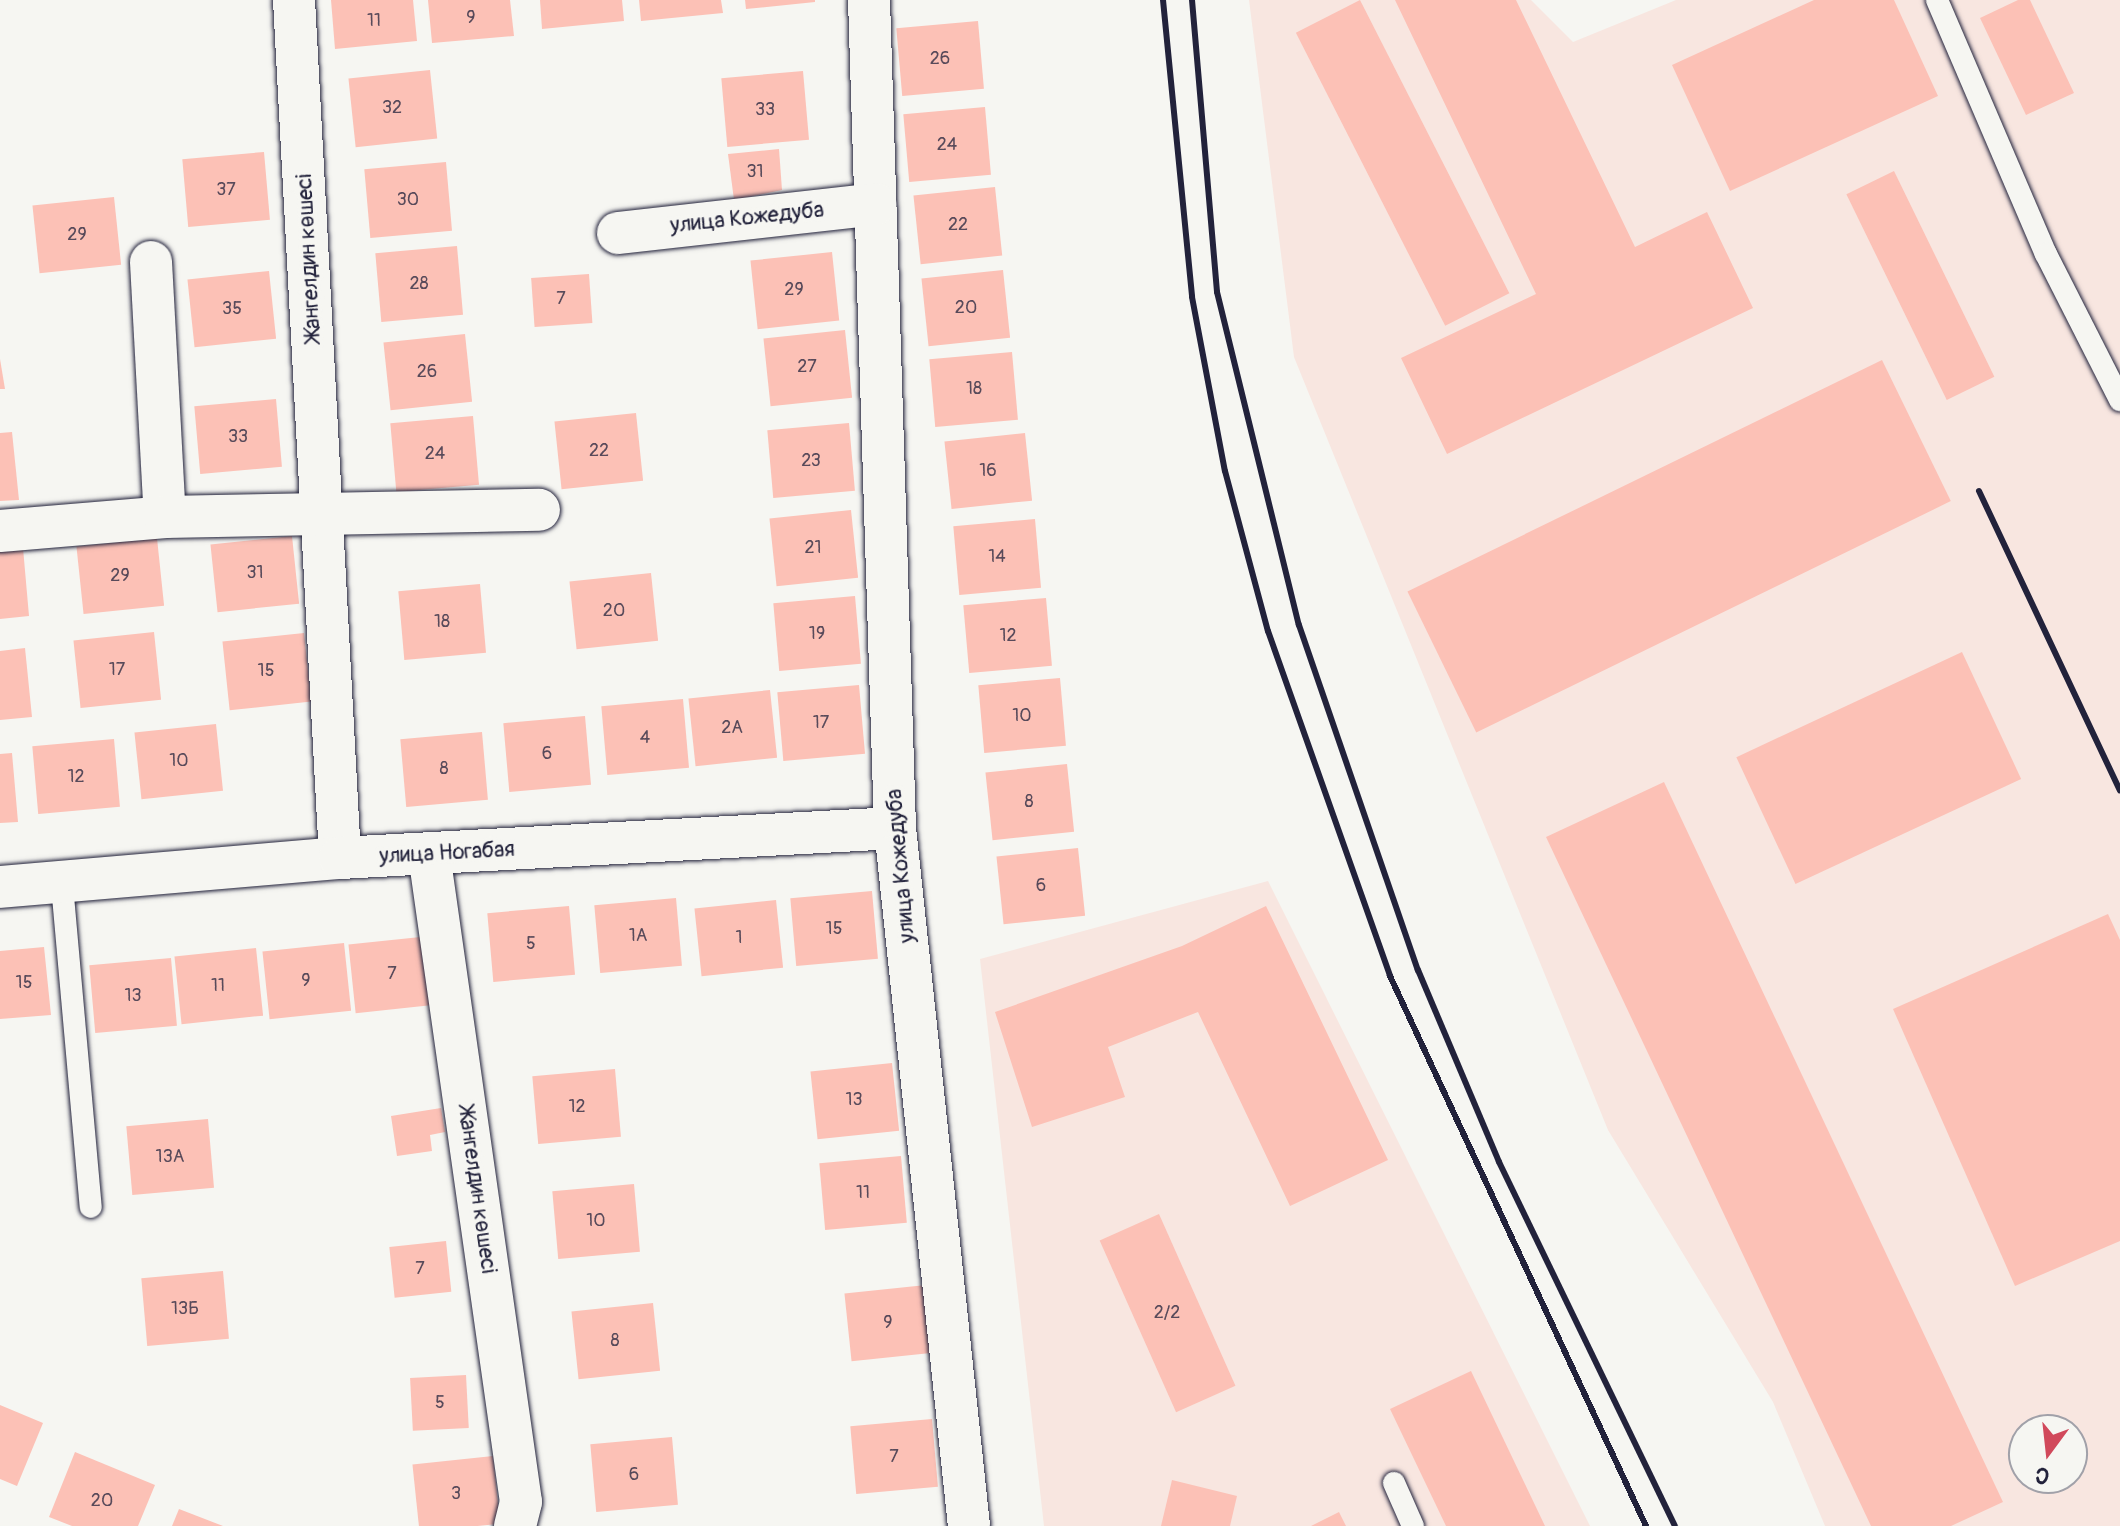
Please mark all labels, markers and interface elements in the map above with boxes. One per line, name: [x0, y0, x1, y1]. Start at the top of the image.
house number: 9: [466, 7, 476, 29]
house number: 11: [367, 10, 381, 32]
house number: 26: [930, 48, 950, 70]
house number: 32: [382, 97, 402, 119]
house number: 33: [755, 99, 775, 121]
house number: 24: [937, 134, 957, 156]
house number: 31: [746, 161, 764, 183]
street label: Жангелдин көшесі: [291, 173, 327, 343]
house number: 37: [216, 179, 236, 201]
house number: 30: [397, 189, 419, 211]
street label: улица Кожедуба: [669, 197, 825, 239]
house number: 22: [948, 214, 968, 236]
house number: 29: [67, 224, 87, 246]
house number: 28: [409, 273, 429, 295]
house number: 29: [784, 279, 804, 301]
house number: 7: [556, 288, 566, 310]
house number: 20: [955, 297, 977, 319]
house number: 35: [222, 298, 242, 320]
house number: 27: [797, 356, 817, 378]
house number: 26: [417, 361, 437, 383]
house number: 18: [966, 378, 982, 400]
house number: 33: [228, 426, 248, 448]
house number: 22: [589, 440, 609, 462]
house number: 24: [425, 443, 445, 465]
house number: 23: [801, 450, 821, 472]
house number: 16: [979, 460, 997, 482]
house number: 21: [804, 537, 822, 559]
house number: 14: [988, 546, 1006, 568]
house number: 31: [246, 562, 264, 584]
house number: 29: [110, 565, 130, 587]
house number: 20: [603, 600, 625, 622]
house number: 18: [434, 611, 450, 633]
house number: 19: [809, 623, 825, 645]
house number: 12: [999, 625, 1017, 647]
house number: 17: [109, 659, 125, 681]
house number: 15: [258, 660, 274, 682]
house number: 10: [1012, 705, 1032, 727]
house number: 17: [813, 712, 829, 734]
house number: 2А: [721, 717, 743, 739]
house number: 4: [640, 727, 650, 749]
house number: 6: [542, 743, 552, 765]
house number: 10: [169, 750, 189, 772]
house number: 8: [439, 758, 449, 780]
house number: 12: [67, 766, 85, 788]
street label: улица Кожедуба: [881, 788, 921, 944]
house number: 8: [1024, 791, 1034, 813]
street label: улица Ногабая: [379, 836, 515, 870]
house number: 6: [1036, 875, 1046, 897]
house number: 15: [826, 918, 842, 940]
house number: 1А: [629, 925, 647, 947]
house number: 1: [735, 927, 743, 949]
house number: 5: [526, 933, 536, 955]
house number: 7: [387, 963, 397, 985]
house number: 9: [301, 970, 311, 992]
house number: 15: [16, 972, 32, 994]
house number: 11: [211, 975, 225, 997]
house number: 13: [124, 985, 142, 1007]
house number: 13: [845, 1089, 863, 1111]
house number: 12: [568, 1096, 586, 1118]
street label: Жангелдин көшесі: [452, 1105, 502, 1275]
house number: 13А: [156, 1146, 184, 1168]
house number: 11: [856, 1182, 870, 1204]
house number: 10: [586, 1210, 606, 1232]
house number: 7: [415, 1258, 425, 1280]
house number: 13Б: [171, 1298, 199, 1320]
house number: 2/2: [1154, 1302, 1180, 1324]
house number: 9: [883, 1312, 893, 1334]
house number: 8: [610, 1330, 620, 1352]
house number: 5: [435, 1392, 445, 1414]
north arrow: [2008, 1414, 2088, 1494]
house number: 7: [889, 1446, 899, 1468]
text: С: [2032, 1460, 2052, 1491]
house number: 6: [629, 1464, 639, 1486]
house number: 3: [451, 1483, 461, 1505]
house number: 20: [91, 1490, 113, 1512]

